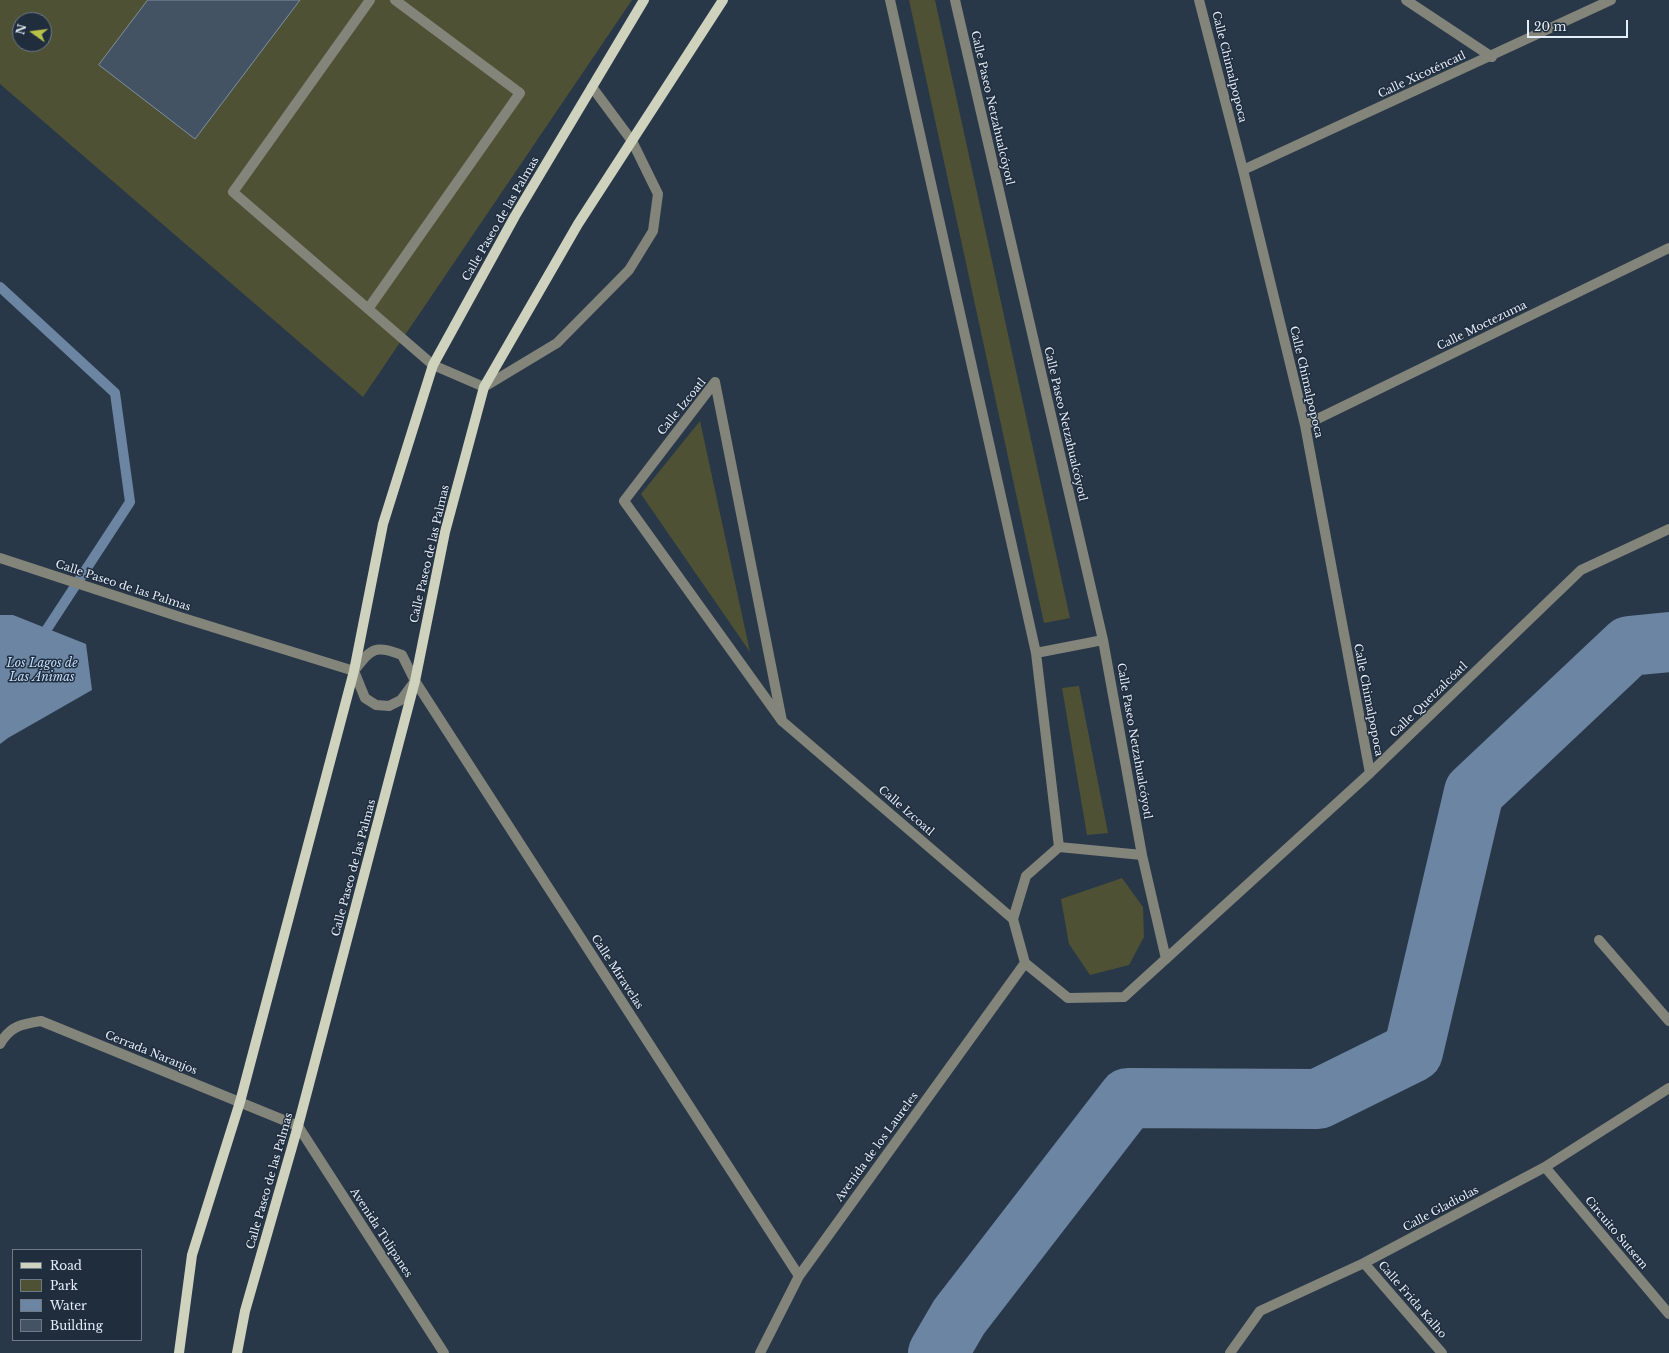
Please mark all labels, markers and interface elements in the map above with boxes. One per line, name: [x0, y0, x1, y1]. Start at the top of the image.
street label: Calle Chimalpopoca: [1209, 10, 1249, 124]
north arrow: [12, 12, 52, 52]
scale bar: [1529, 12, 1630, 38]
text: 20 m: [1534, 19, 1566, 34]
text: N: [13, 23, 29, 36]
street label: Calle Paseo Netzahualcóyotl: [968, 29, 1016, 187]
street label: Calle Xicoténcatl: [1376, 49, 1468, 101]
street label: Calle Paseo de las Palmas: [460, 154, 542, 284]
street label: Calle Moctezuma: [1435, 299, 1529, 353]
street label: Calle Chimalpopoca: [1287, 325, 1325, 439]
street label: Calle Paseo Netzahualcóyotl: [1041, 345, 1089, 503]
street label: Calle Izcoatl: [655, 376, 709, 438]
street label: Calle Paseo de las Palmas: [408, 484, 452, 624]
street label: Calle Paseo de las Palmas: [54, 558, 192, 614]
street label: Calle Chimalpopoca: [1351, 643, 1385, 757]
water label: Los Lagos de Las Ánimas: [6, 657, 78, 685]
street label: Calle Quetzalcóatl: [1388, 660, 1470, 740]
street label: Calle Paseo Netzahualcóyotl: [1114, 662, 1154, 820]
street label: Calle Izcoatl: [876, 783, 936, 839]
street label: Calle Paseo de las Palmas: [329, 798, 379, 938]
street label: Calle Miravelas: [588, 932, 646, 1012]
street label: Cerrada Naranjos: [103, 1028, 199, 1078]
street label: Avenida de los Laureles: [833, 1090, 921, 1204]
street label: Calle Paseo de las Palmas: [244, 1111, 296, 1251]
street label: Calle Gladiolas: [1401, 1184, 1481, 1234]
street label: Avenida Tulipanes: [347, 1186, 415, 1280]
street label: Circuito Sutsem: [1582, 1194, 1650, 1272]
legend: [12, 1249, 142, 1341]
text: Road: [50, 1258, 82, 1273]
street label: Calle Frida Kalho: [1375, 1259, 1449, 1341]
text: Park: [50, 1278, 78, 1293]
text: Water: [50, 1298, 87, 1313]
text: Building: [50, 1318, 103, 1333]

